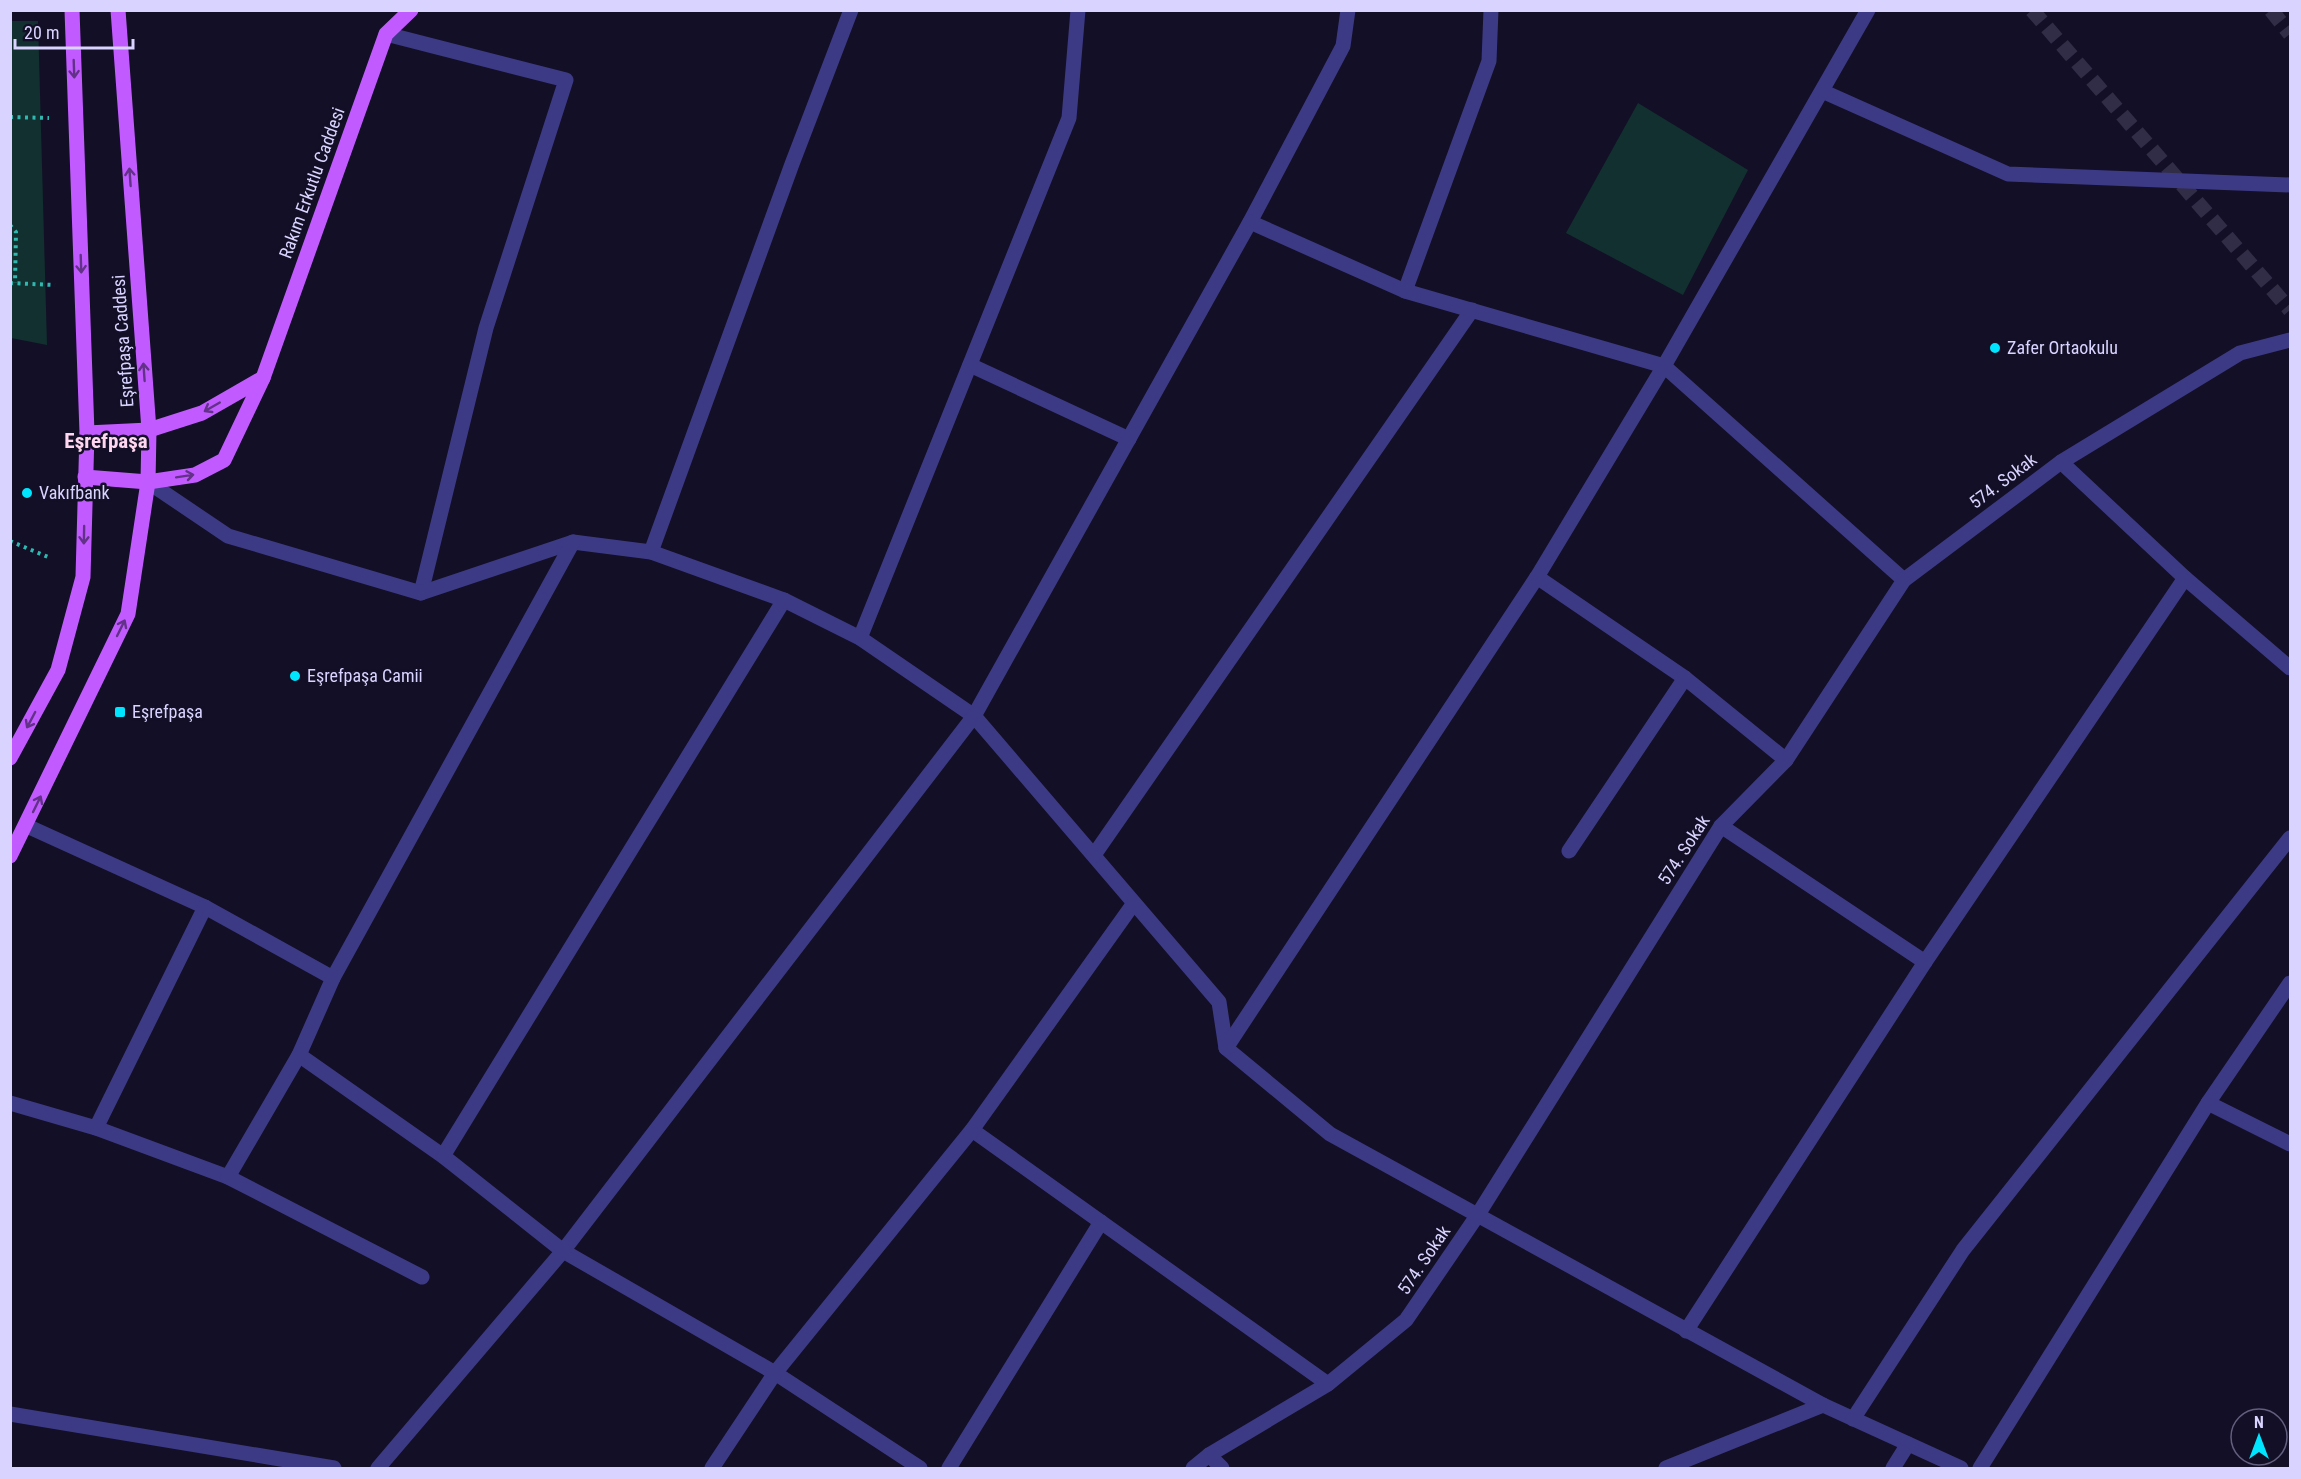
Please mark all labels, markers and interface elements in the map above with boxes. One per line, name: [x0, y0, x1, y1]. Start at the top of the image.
scale bar: [15, 12, 134, 50]
text: 20 m: [24, 22, 59, 43]
one-way arrow: [69, 58, 80, 78]
street label: Rakım Erkutlu Caddesi: [274, 104, 349, 261]
one-way arrow: [125, 168, 136, 188]
one-way arrow: [76, 253, 87, 273]
street label: Eşrefpaşa Caddesi: [107, 274, 138, 408]
place label: Zafer Ortaokulu: [2007, 337, 2118, 358]
marker: Zafer Ortaokulu: [1988, 341, 2002, 355]
one-way arrow: [139, 362, 150, 382]
one-way arrow: [204, 401, 221, 413]
district label: Eşrefpaşa: [64, 429, 148, 453]
street label: 574. Sokak: [1965, 449, 2040, 513]
one-way arrow: [174, 471, 194, 482]
place label: Vakıfbank: [39, 482, 110, 503]
marker: Vakıfbank: [20, 486, 34, 500]
one-way arrow: [78, 525, 90, 545]
one-way arrow: [116, 620, 128, 638]
place label: Eşrefpaşa Camii: [307, 665, 423, 686]
marker: Eşrefpaşa Camii: [288, 669, 302, 683]
place label: Eşrefpaşa: [132, 701, 203, 722]
marker: Eşrefpaşa: [113, 705, 127, 719]
one-way arrow: [25, 711, 37, 728]
one-way arrow: [32, 796, 43, 814]
street label: 574. Sokak: [1653, 811, 1714, 888]
street label: 574. Sokak: [1393, 1221, 1454, 1298]
north arrow: [2229, 1407, 2289, 1467]
text: N: [2254, 1413, 2264, 1432]

